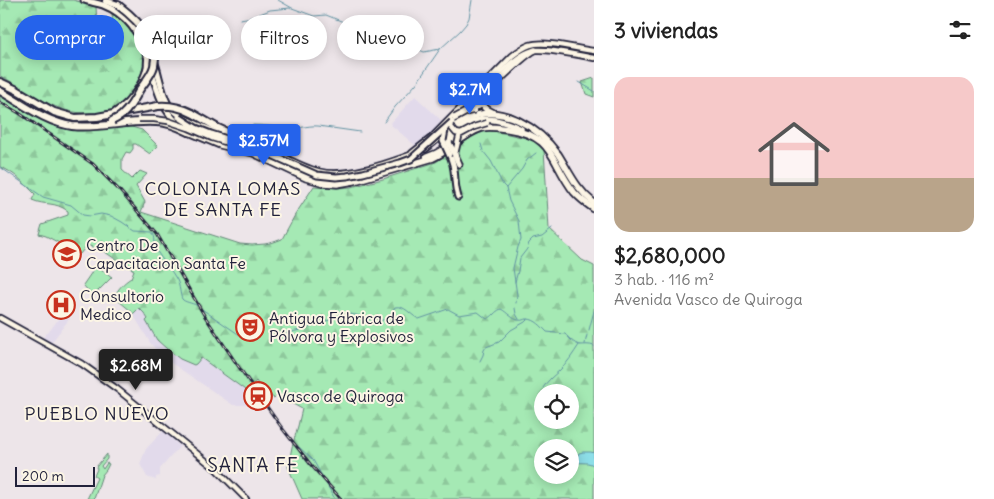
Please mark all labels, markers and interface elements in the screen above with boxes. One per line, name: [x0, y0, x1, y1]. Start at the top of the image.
chip: Comprar: [15, 15, 124, 60]
chip: Alquilar: [134, 15, 231, 60]
chip: Filtros: [241, 15, 327, 60]
chip: Nuevo: [337, 15, 424, 60]
icon: filters: [946, 16, 974, 44]
text: 3 viviendas: [614, 17, 718, 44]
pin: $2.7M: [435, 72, 505, 115]
text: $2.7M: [449, 79, 491, 99]
icon: home: [749, 109, 839, 199]
pin: $2.57M: [223, 124, 305, 166]
text: $2.57M: [239, 130, 289, 150]
district label: COLONIA LOMAS DE SANTA FE: [145, 177, 301, 221]
place label: Centro De Capacitacion Santa Fe: [86, 235, 246, 273]
school or university icon: Centro De Capacitacion Santa Fe: [52, 239, 82, 269]
text: $2,680,000: [614, 242, 725, 269]
text: 3 hab. · 116 m²: [614, 269, 714, 289]
place label: C0nsultorio Medico: [80, 286, 164, 324]
text: Avenida Vasco de Quiroga: [614, 289, 803, 309]
hospital icon: C0nsultorio Medico: [46, 290, 76, 320]
place label: Antigua Fábrica de Pólvora y Explosivos: [269, 308, 414, 346]
theatre icon: Antigua Fábrica de Pólvora y Explosivos: [235, 312, 265, 342]
pin: $2.68M: [95, 348, 177, 391]
text: $2.68M: [110, 355, 162, 375]
station icon: Vasco de Quiroga: [243, 381, 273, 411]
map controls: [534, 384, 579, 484]
button: locate: [534, 384, 579, 429]
place label: Vasco de Quiroga: [277, 386, 404, 406]
district label: PUEBLO NUEVO: [24, 402, 170, 425]
button: layers: [534, 439, 579, 484]
district label: SANTA FE: [207, 453, 299, 477]
scale bar: [15, 464, 95, 487]
text: 200 m: [22, 467, 64, 485]

